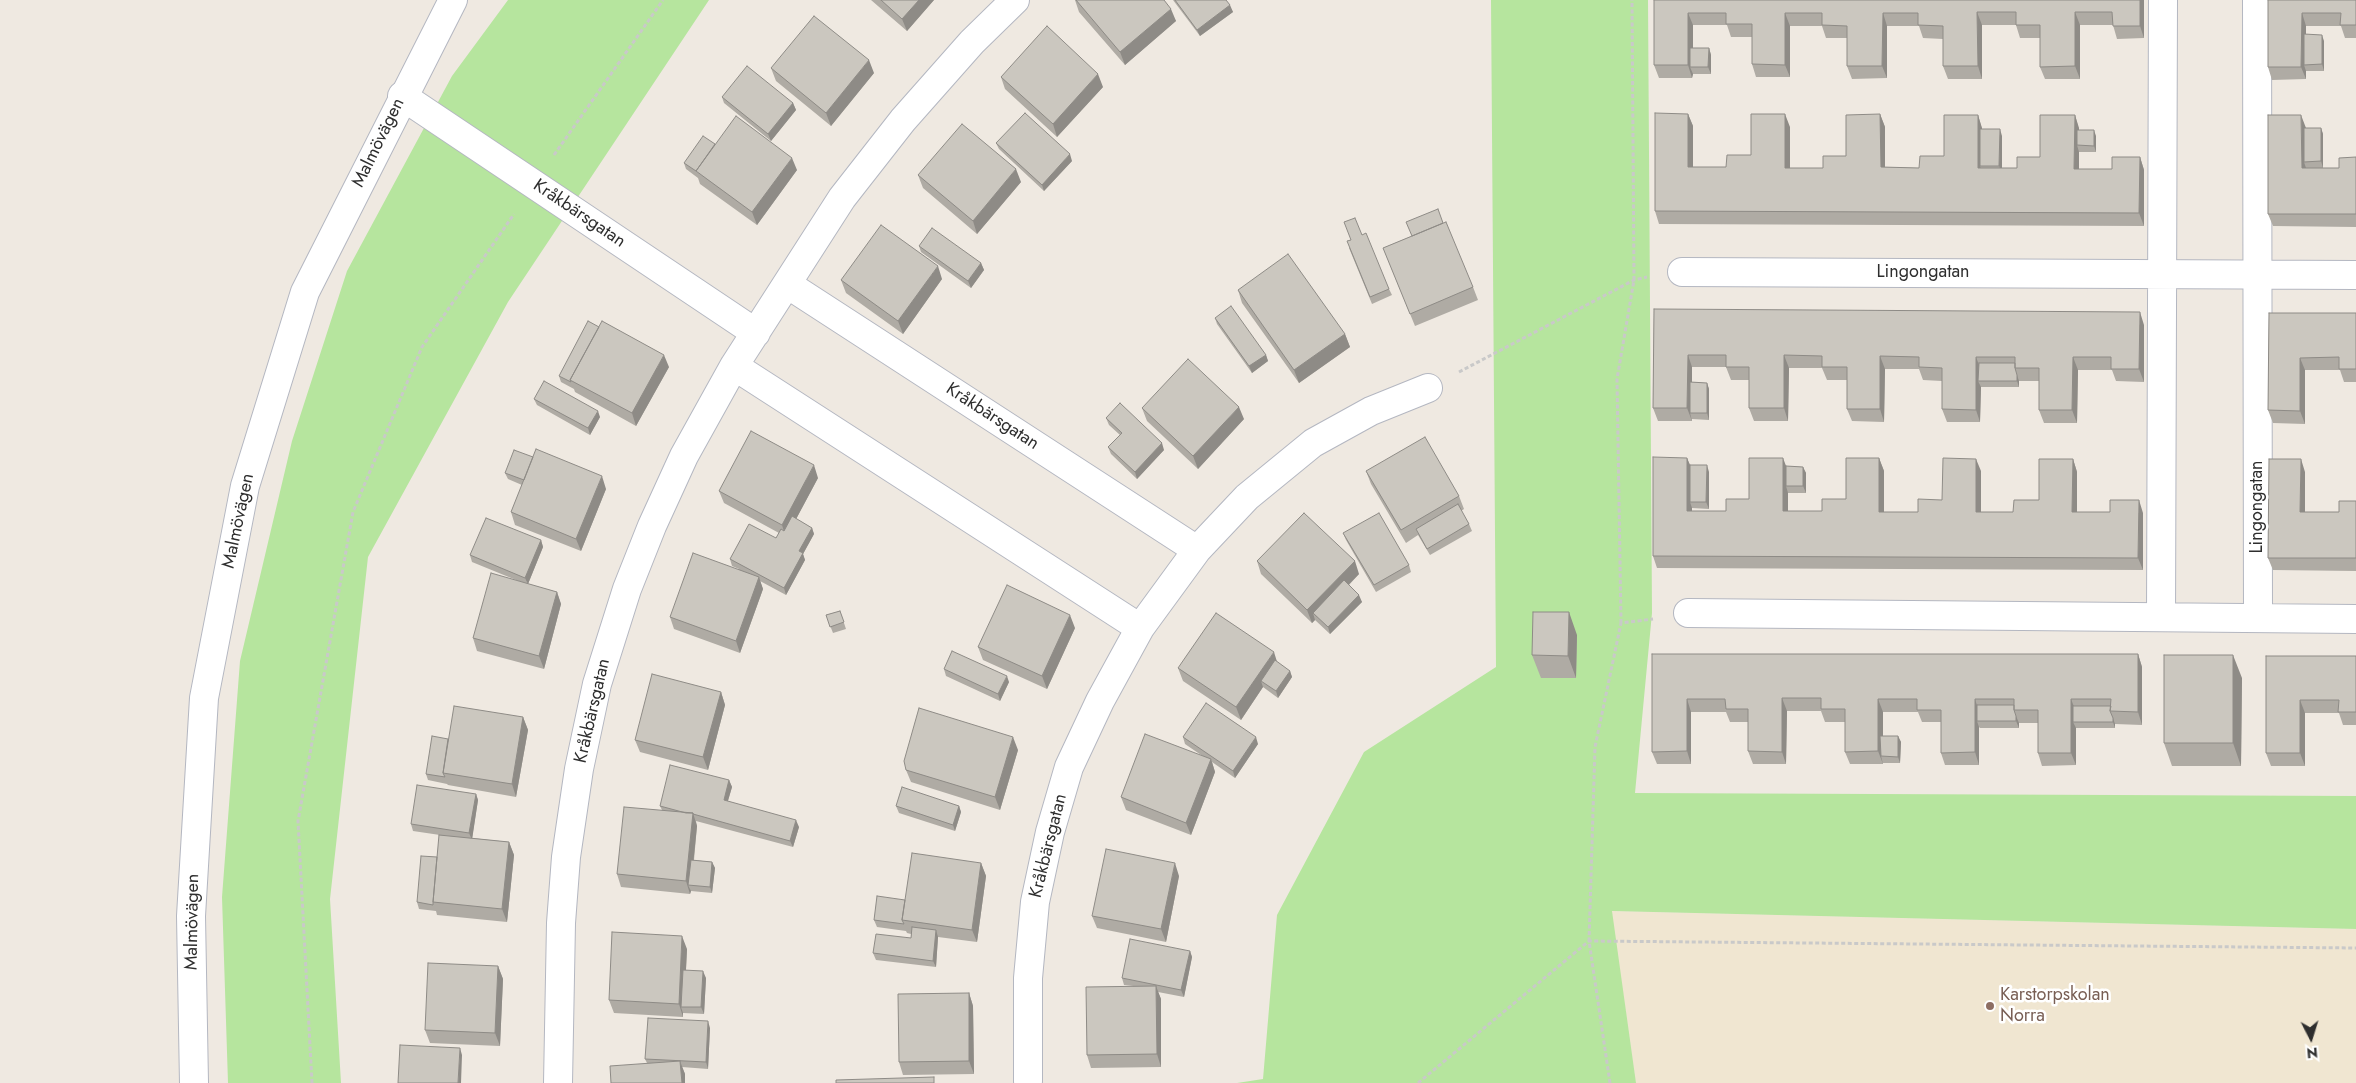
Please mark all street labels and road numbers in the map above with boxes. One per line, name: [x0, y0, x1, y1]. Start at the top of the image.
street label: Malmövägen: [348, 95, 410, 191]
street label: Kråkbärsgatan: [529, 175, 629, 253]
street label: Lingongatan: [1876, 262, 1970, 284]
street label: Kråkbärsgatan: [941, 379, 1043, 455]
street label: Lingongatan: [2247, 460, 2269, 554]
street label: Malmövägen: [218, 472, 260, 570]
street label: Kråkbärsgatan: [570, 657, 616, 765]
street label: Kråkbärsgatan: [1026, 792, 1072, 900]
street label: Malmövägen: [181, 874, 205, 970]

